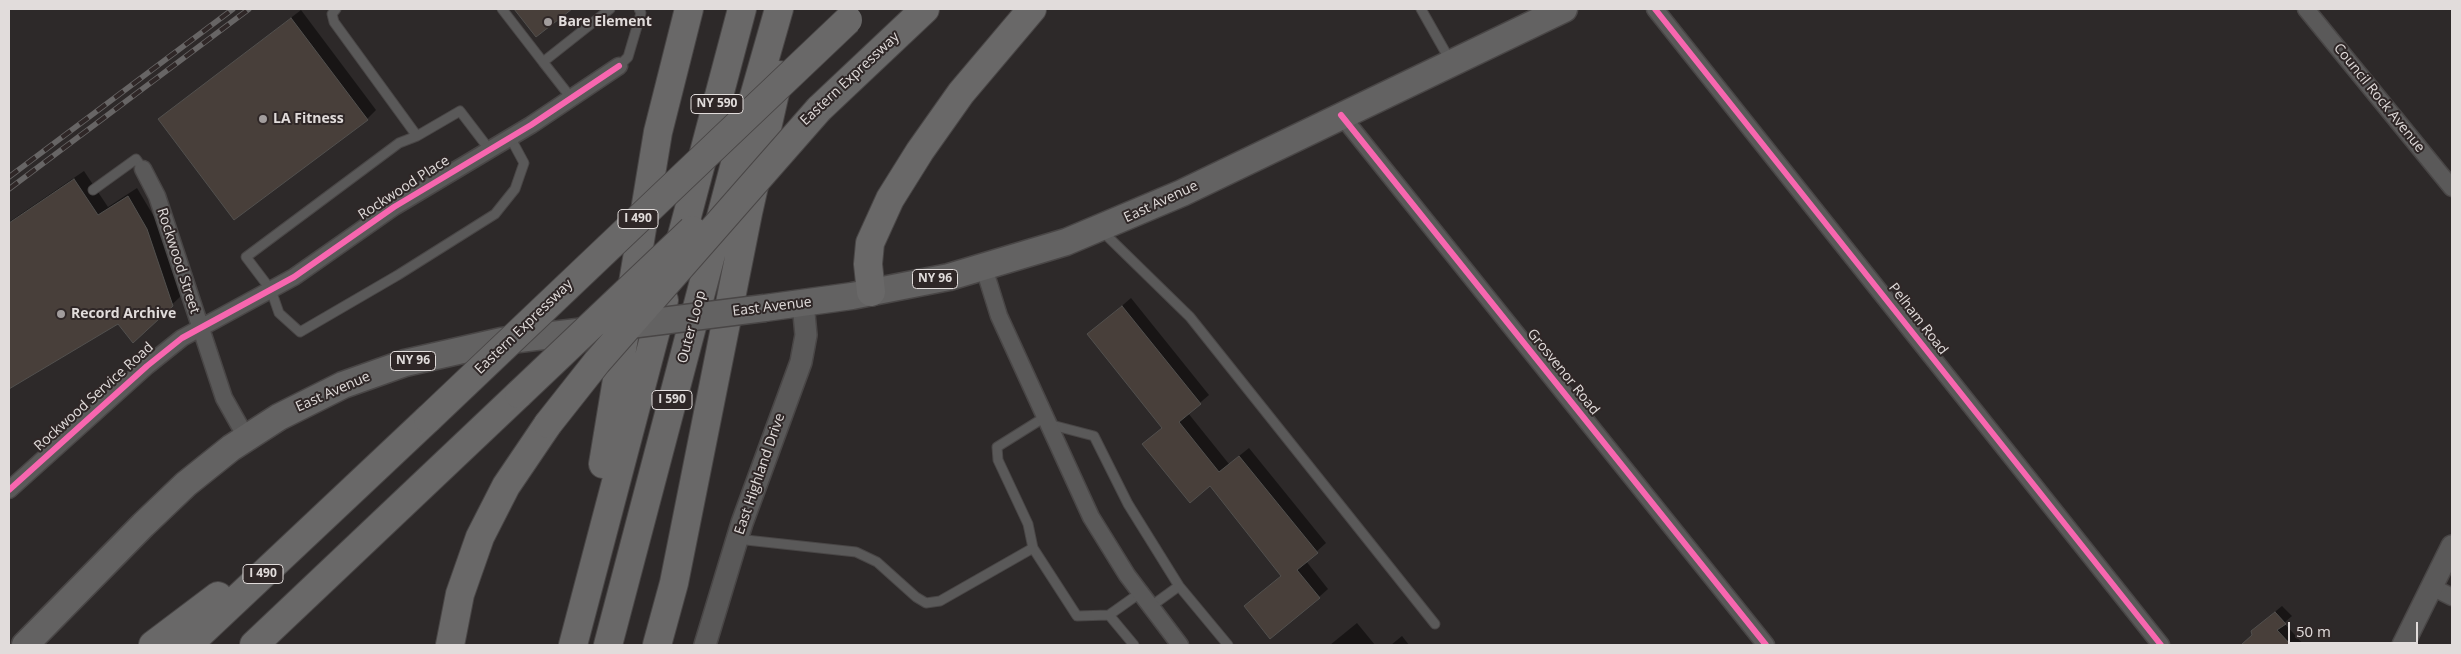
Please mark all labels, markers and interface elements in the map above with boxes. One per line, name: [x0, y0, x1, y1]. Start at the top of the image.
place label: Bare Element: [558, 14, 652, 30]
marker: Bare Element: [542, 16, 554, 28]
street label: Eastern Expressway: [797, 29, 903, 129]
street label: Council Rock Avenue: [2330, 40, 2428, 156]
road number: NY 590: [691, 95, 743, 114]
place label: LA Fitness: [273, 111, 344, 127]
marker: LA Fitness: [257, 113, 269, 125]
street label: Rockwood Place: [355, 152, 453, 224]
street label: East Avenue: [1121, 178, 1201, 226]
street label: Rockwood Street: [153, 206, 203, 316]
road number: I 490: [618, 210, 658, 228]
road number: NY 96: [912, 270, 958, 288]
street label: Eastern Expressway: [472, 276, 576, 378]
street label: Pelham Road: [1885, 280, 1951, 358]
street label: Outer Loop: [674, 289, 710, 365]
street label: East Avenue: [731, 294, 813, 320]
place label: Record Archive: [71, 306, 176, 322]
marker: Record Archive: [55, 308, 67, 320]
street label: Grosvenor Road: [1523, 326, 1603, 418]
street label: Rockwood Service Road: [31, 339, 157, 455]
road number: NY 96: [390, 352, 436, 371]
street label: East Avenue: [293, 368, 373, 416]
road number: I 590: [652, 390, 692, 410]
street label: East Highland Drive: [731, 411, 789, 537]
road number: I 490: [243, 564, 283, 584]
scale bar: [2291, 612, 2421, 644]
text: 50 m: [2296, 621, 2331, 641]

